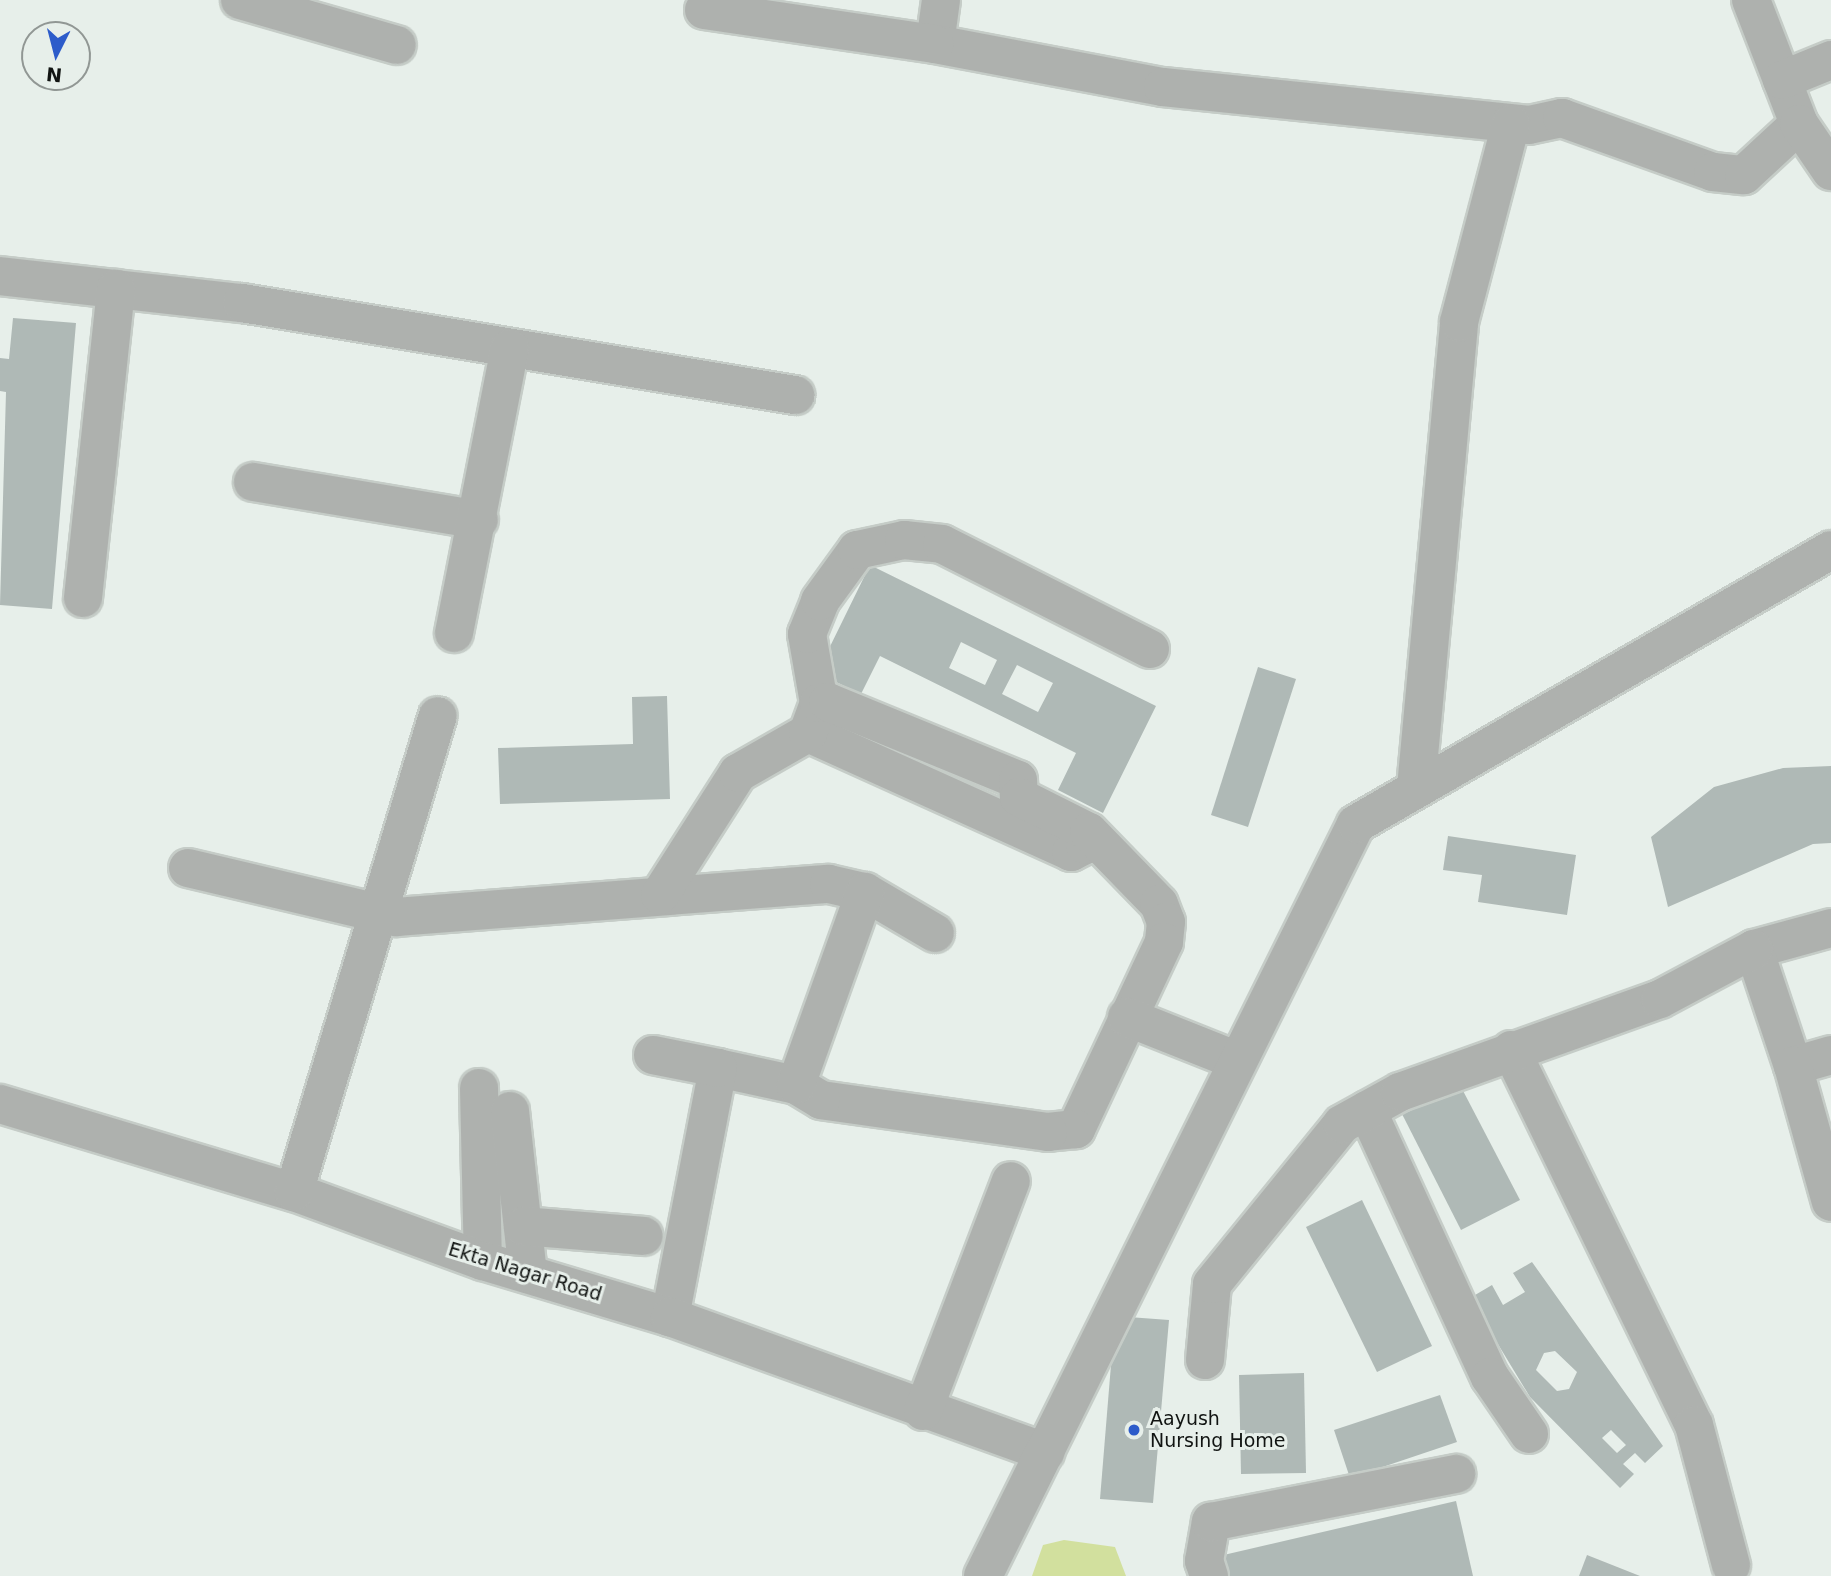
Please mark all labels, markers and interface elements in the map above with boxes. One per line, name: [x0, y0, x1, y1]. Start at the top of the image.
north arrow: [21, 21, 91, 91]
text: N: [45, 63, 63, 87]
street label: Ekta Nagar Road: [446, 1238, 604, 1306]
place label: Aayush Nursing Home: [1150, 1408, 1285, 1452]
marker: Aayush Nursing Home: [1124, 1420, 1144, 1440]

